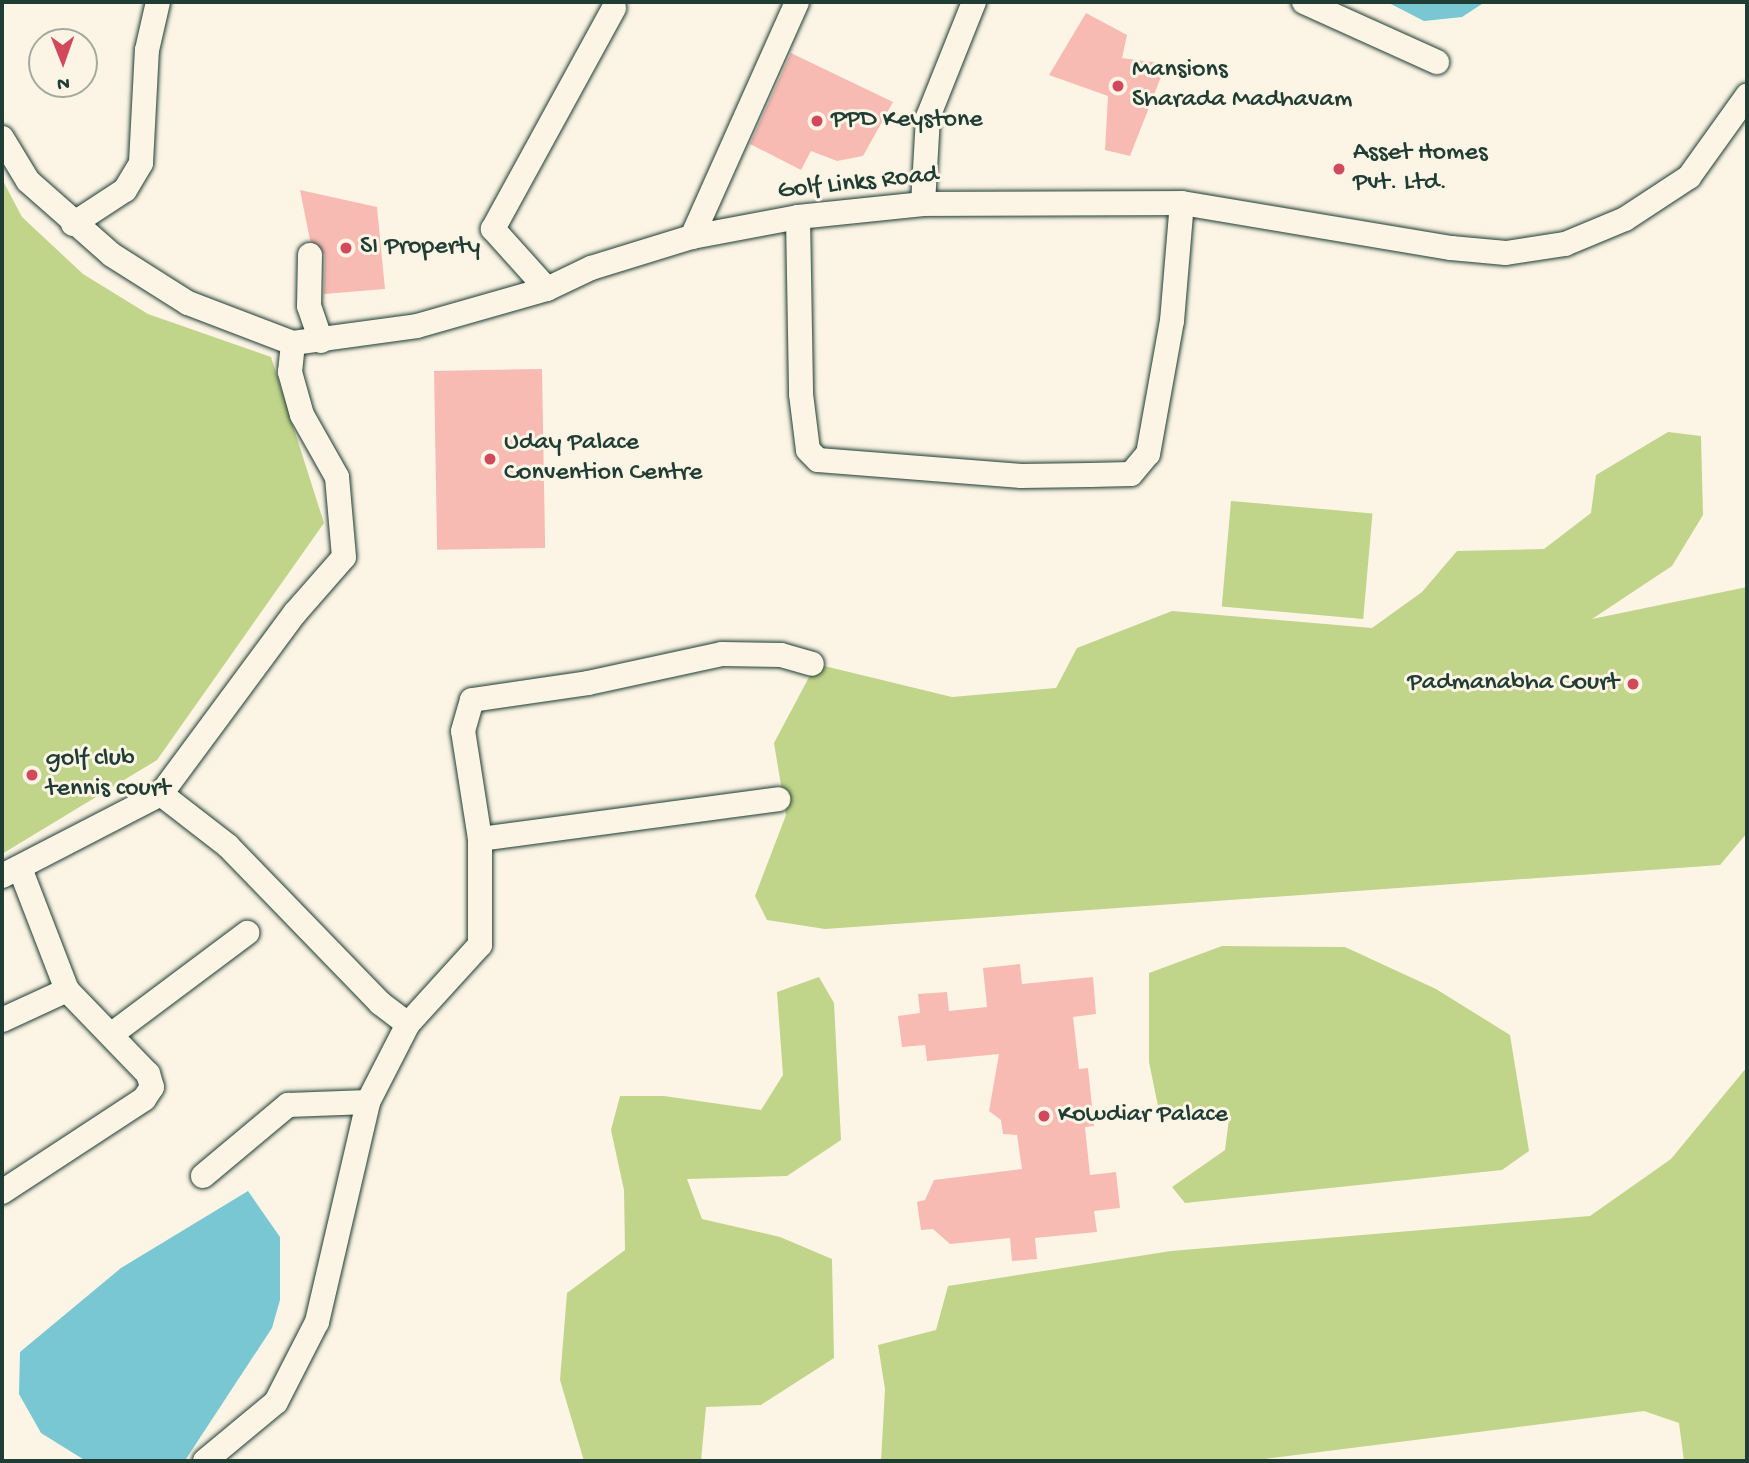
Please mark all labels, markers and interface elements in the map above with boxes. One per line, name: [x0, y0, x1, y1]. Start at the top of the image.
north arrow: [28, 28, 98, 98]
place label: Mansions Sharada Madhavam: [1132, 55, 1352, 116]
text: N: [57, 71, 70, 94]
marker: Mansions Sharada Madhavam: [1110, 78, 1126, 94]
place label: PPD Keystone: [831, 105, 983, 137]
marker: PPD Keystone: [809, 113, 825, 129]
place label: Asset Homes Pvt. Ltd.: [1353, 138, 1487, 200]
street label: Golf Links Road: [776, 160, 940, 208]
marker: Asset Homes Pvt. Ltd.: [1331, 161, 1347, 177]
place label: SI Property: [360, 232, 480, 264]
marker: SI Property: [338, 240, 354, 256]
place label: Uday Palace Convention Centre: [504, 428, 703, 490]
marker: Uday Palace Convention Centre: [482, 451, 498, 467]
place label: Padmanabha Court: [1407, 668, 1619, 700]
marker: Padmanabha Court: [1625, 676, 1641, 692]
place label: golf club tennis court: [46, 744, 170, 806]
marker: golf club tennis court: [24, 767, 40, 783]
place label: Kowdiar Palace: [1058, 1100, 1228, 1132]
marker: Kowdiar Palace: [1036, 1108, 1052, 1124]

